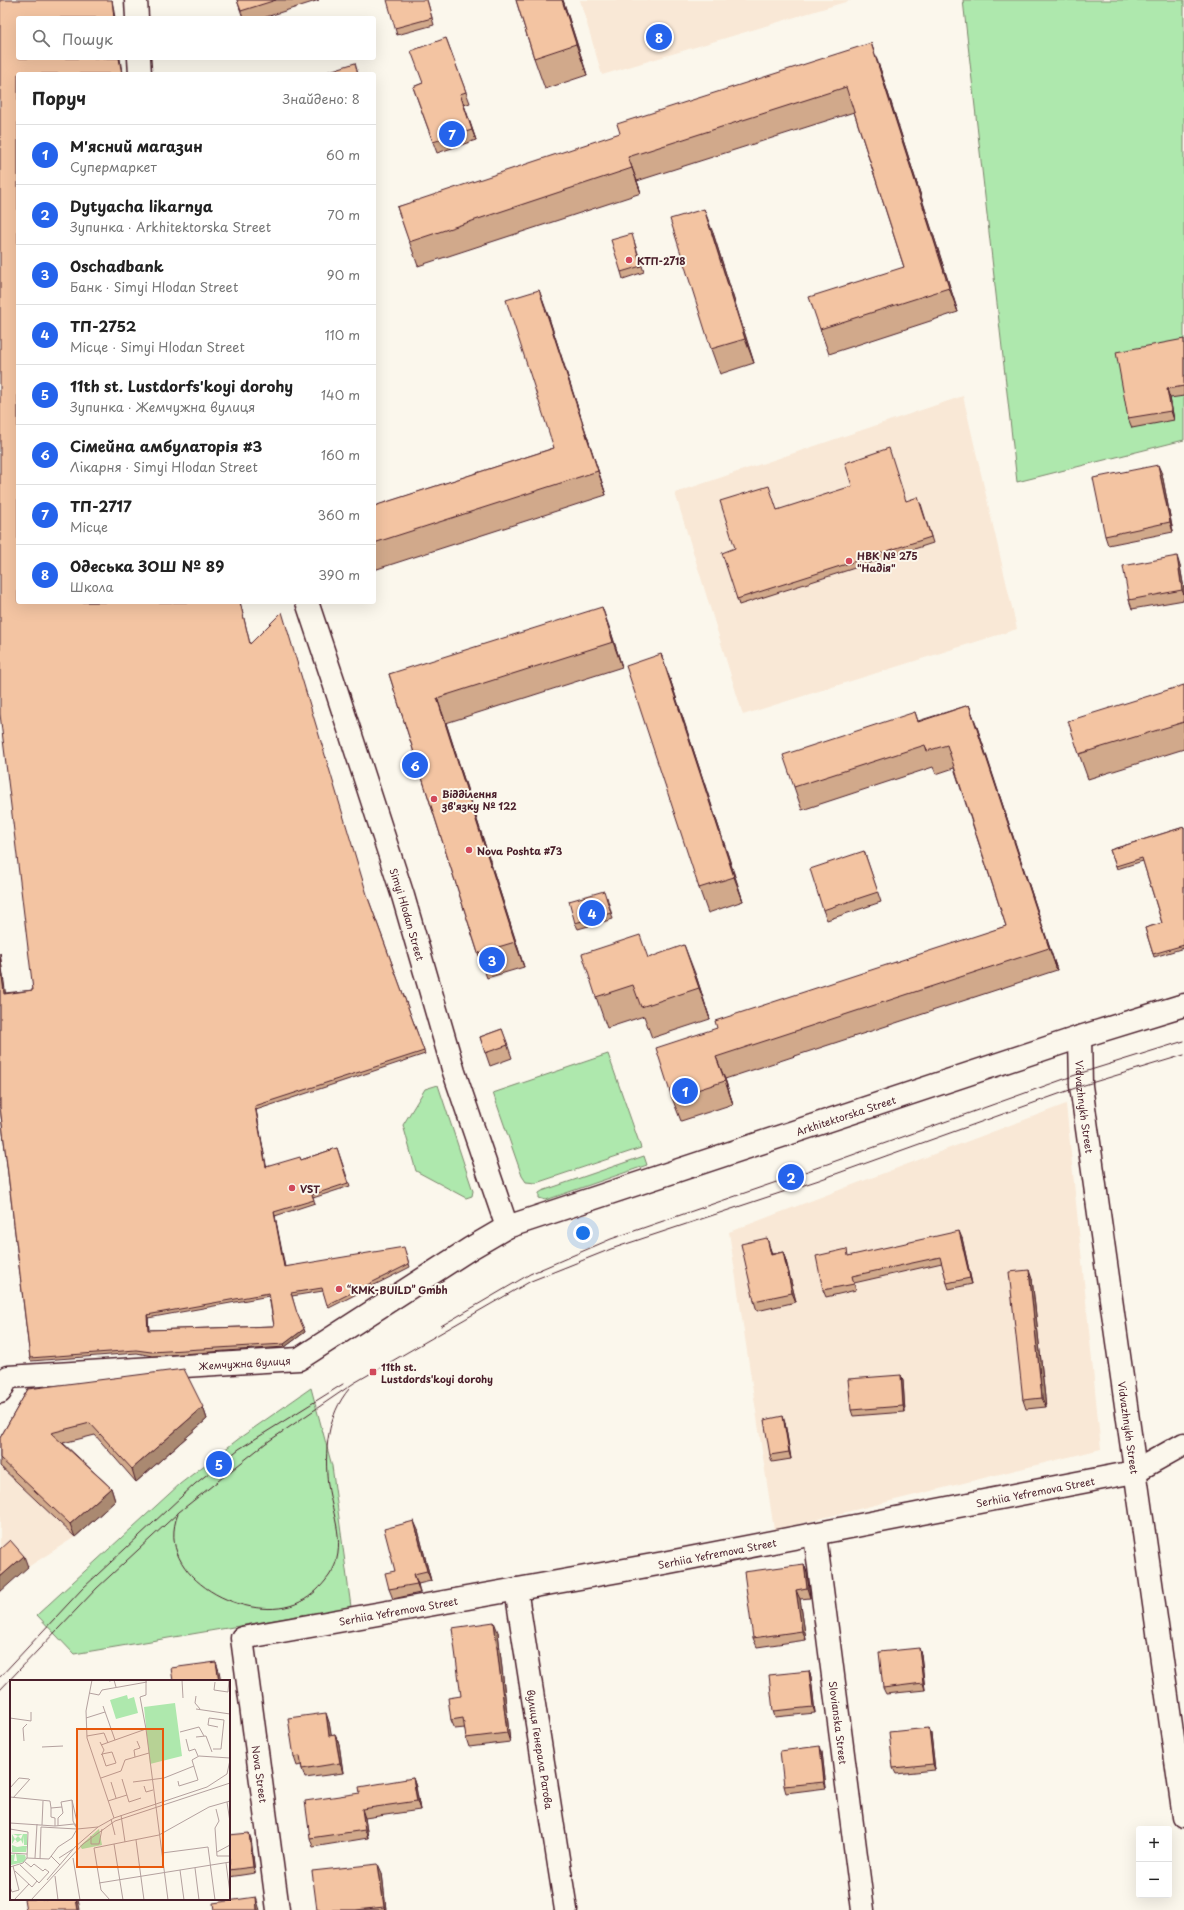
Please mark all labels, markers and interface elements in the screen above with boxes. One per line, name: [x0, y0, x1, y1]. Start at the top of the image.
search box: [16, 16, 376, 60]
pin: 8: [646, 22, 672, 52]
icon: search: [30, 27, 52, 49]
text: Пошук: [62, 27, 113, 50]
text: Поруч: [32, 85, 86, 111]
text: Знайдено: 8: [282, 89, 360, 108]
pin: 7: [439, 119, 465, 149]
text: М'ясний магазин: [70, 134, 203, 157]
text: 1: [42, 145, 48, 164]
text: 60 m: [326, 145, 360, 164]
text: Супермаркет: [70, 157, 157, 176]
text: Dytyacha likarnya: [70, 194, 213, 217]
text: 2: [40, 205, 50, 224]
text: 70 m: [327, 205, 360, 224]
text: Зупинка · Arkhitektorska Street: [70, 217, 271, 236]
place label: КТП-2718: [637, 253, 685, 268]
text: Oschadbank: [70, 254, 164, 277]
marker: КТП-2718: [624, 255, 634, 265]
text: 3: [41, 265, 49, 284]
text: 90 m: [327, 265, 360, 284]
text: Банк · Simyi Hlodan Street: [70, 277, 238, 296]
text: ТП-2752: [70, 314, 136, 337]
text: 4: [41, 325, 49, 344]
text: 110 m: [325, 325, 360, 344]
text: Місце · Simyi Hlodan Street: [70, 337, 245, 356]
text: 11th st. Lustdorfs'koyi dorohy: [70, 374, 293, 397]
text: 5: [41, 385, 49, 404]
text: 140 m: [321, 385, 360, 404]
text: Зупинка · Жемчужна вулиця: [70, 397, 255, 416]
text: Сімейна амбулаторія #3: [70, 434, 262, 457]
text: 6: [40, 445, 50, 464]
text: 160 m: [321, 445, 360, 464]
text: Лікарня · Simyi Hlodan Street: [70, 457, 258, 476]
text: ТП-2717: [70, 494, 132, 517]
text: 7: [41, 505, 49, 524]
text: 360 m: [317, 505, 360, 524]
text: Місце: [70, 517, 108, 536]
place label: НВК № 275 "Надія": [857, 548, 918, 575]
text: Одеська ЗОШ № 89: [70, 554, 224, 577]
marker: НВК № 275 "Надія": [844, 556, 854, 566]
text: 8: [41, 565, 49, 584]
text: 390 m: [318, 565, 360, 584]
text: Школа: [70, 577, 114, 596]
pin: 6: [402, 750, 428, 780]
place label: Відділення зв'язку № 122: [441, 786, 517, 813]
marker: Відділення зв'язку № 122: [429, 794, 439, 804]
place label: Nova Poshta #73: [477, 843, 563, 858]
marker: Nova Poshta #73: [464, 845, 474, 855]
street label: Simyi Hlodan Street: [387, 866, 429, 962]
pin: 4: [579, 898, 605, 928]
pin: 3: [479, 945, 505, 975]
street label: Vidvazhnykh Street: [1073, 1060, 1098, 1154]
pin: 1: [672, 1076, 698, 1106]
street label: Arkhitektorska Street: [794, 1091, 897, 1138]
pin: 2: [778, 1162, 804, 1192]
place label: VST: [300, 1181, 320, 1196]
marker: VST: [287, 1183, 297, 1193]
your location: [573, 1223, 593, 1243]
place label: “KMK-BUILD” Gmbh: [347, 1282, 448, 1297]
marker: “KMK-BUILD” Gmbh: [334, 1284, 344, 1294]
street label: Жемчужна вулиця: [198, 1352, 291, 1373]
place label: 11th st. Lustdords'koyi dorohy: [381, 1359, 493, 1387]
marker: 11th st. Lustdords'koyi dorohy: [368, 1367, 378, 1377]
street label: Vidvazhnykh Street: [1115, 1380, 1143, 1475]
pin: 5: [206, 1449, 232, 1479]
street label: Serhiia Yefremova Street: [975, 1472, 1096, 1510]
street label: Serhiia Yefremova Street: [657, 1534, 778, 1571]
street label: Serhiia Yefremova Street: [338, 1592, 459, 1628]
inset map: [10, 1680, 230, 1900]
street label: Slovianska Street: [826, 1680, 852, 1765]
street label: вулиця Генерала Ратова: [524, 1688, 558, 1811]
street label: Nova Street: [249, 1744, 271, 1804]
map controls: [1136, 1826, 1172, 1898]
button: +: [1136, 1826, 1172, 1862]
button: −: [1136, 1862, 1172, 1898]

